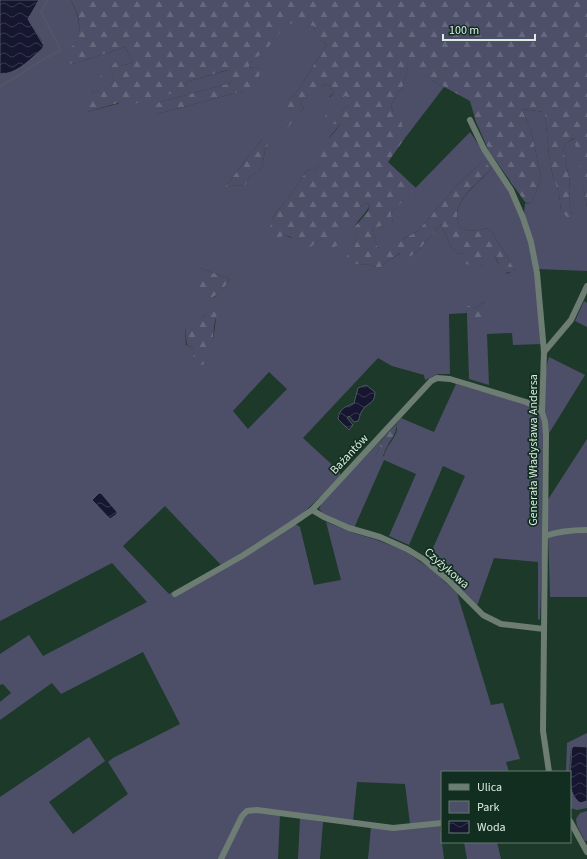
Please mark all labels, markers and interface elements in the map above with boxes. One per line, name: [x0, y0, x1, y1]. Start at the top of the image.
scale bar: [443, 16, 535, 42]
text: 100 m: [449, 22, 479, 39]
street label: Generała Władysława Andersa: [525, 374, 542, 526]
street label: Bażantów: [326, 430, 373, 478]
street label: Czyżykowa: [420, 544, 473, 593]
legend: [441, 771, 571, 843]
text: Ulica: [477, 779, 502, 796]
text: Park: [477, 799, 499, 816]
text: Woda: [477, 819, 506, 836]

